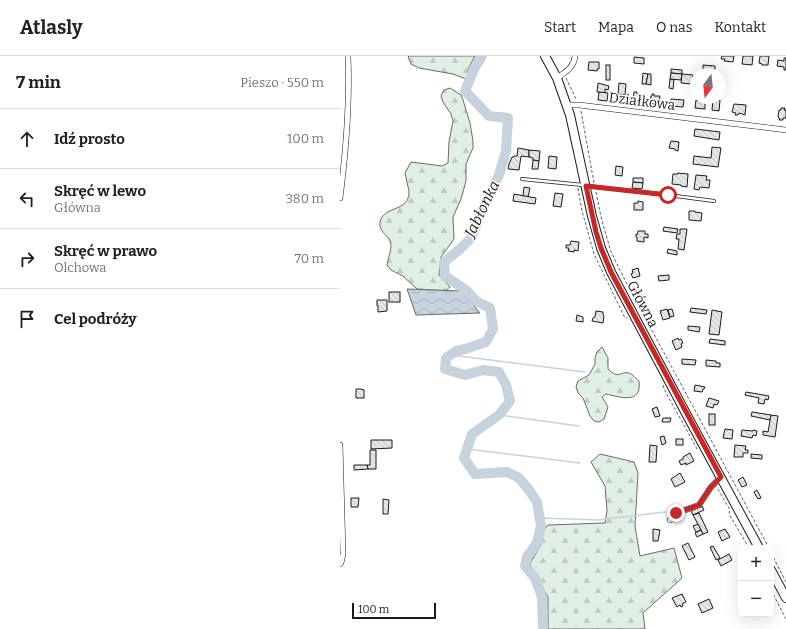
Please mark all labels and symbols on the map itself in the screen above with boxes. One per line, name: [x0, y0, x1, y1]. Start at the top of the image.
north arrow: [690, 68, 726, 104]
street label: Działkowa: [608, 89, 677, 114]
water label: Jabłonka: [460, 178, 503, 242]
route start: [659, 186, 677, 204]
street label: Główna: [623, 278, 662, 331]
route end: [667, 504, 685, 522]
scale bar: [352, 601, 436, 620]

